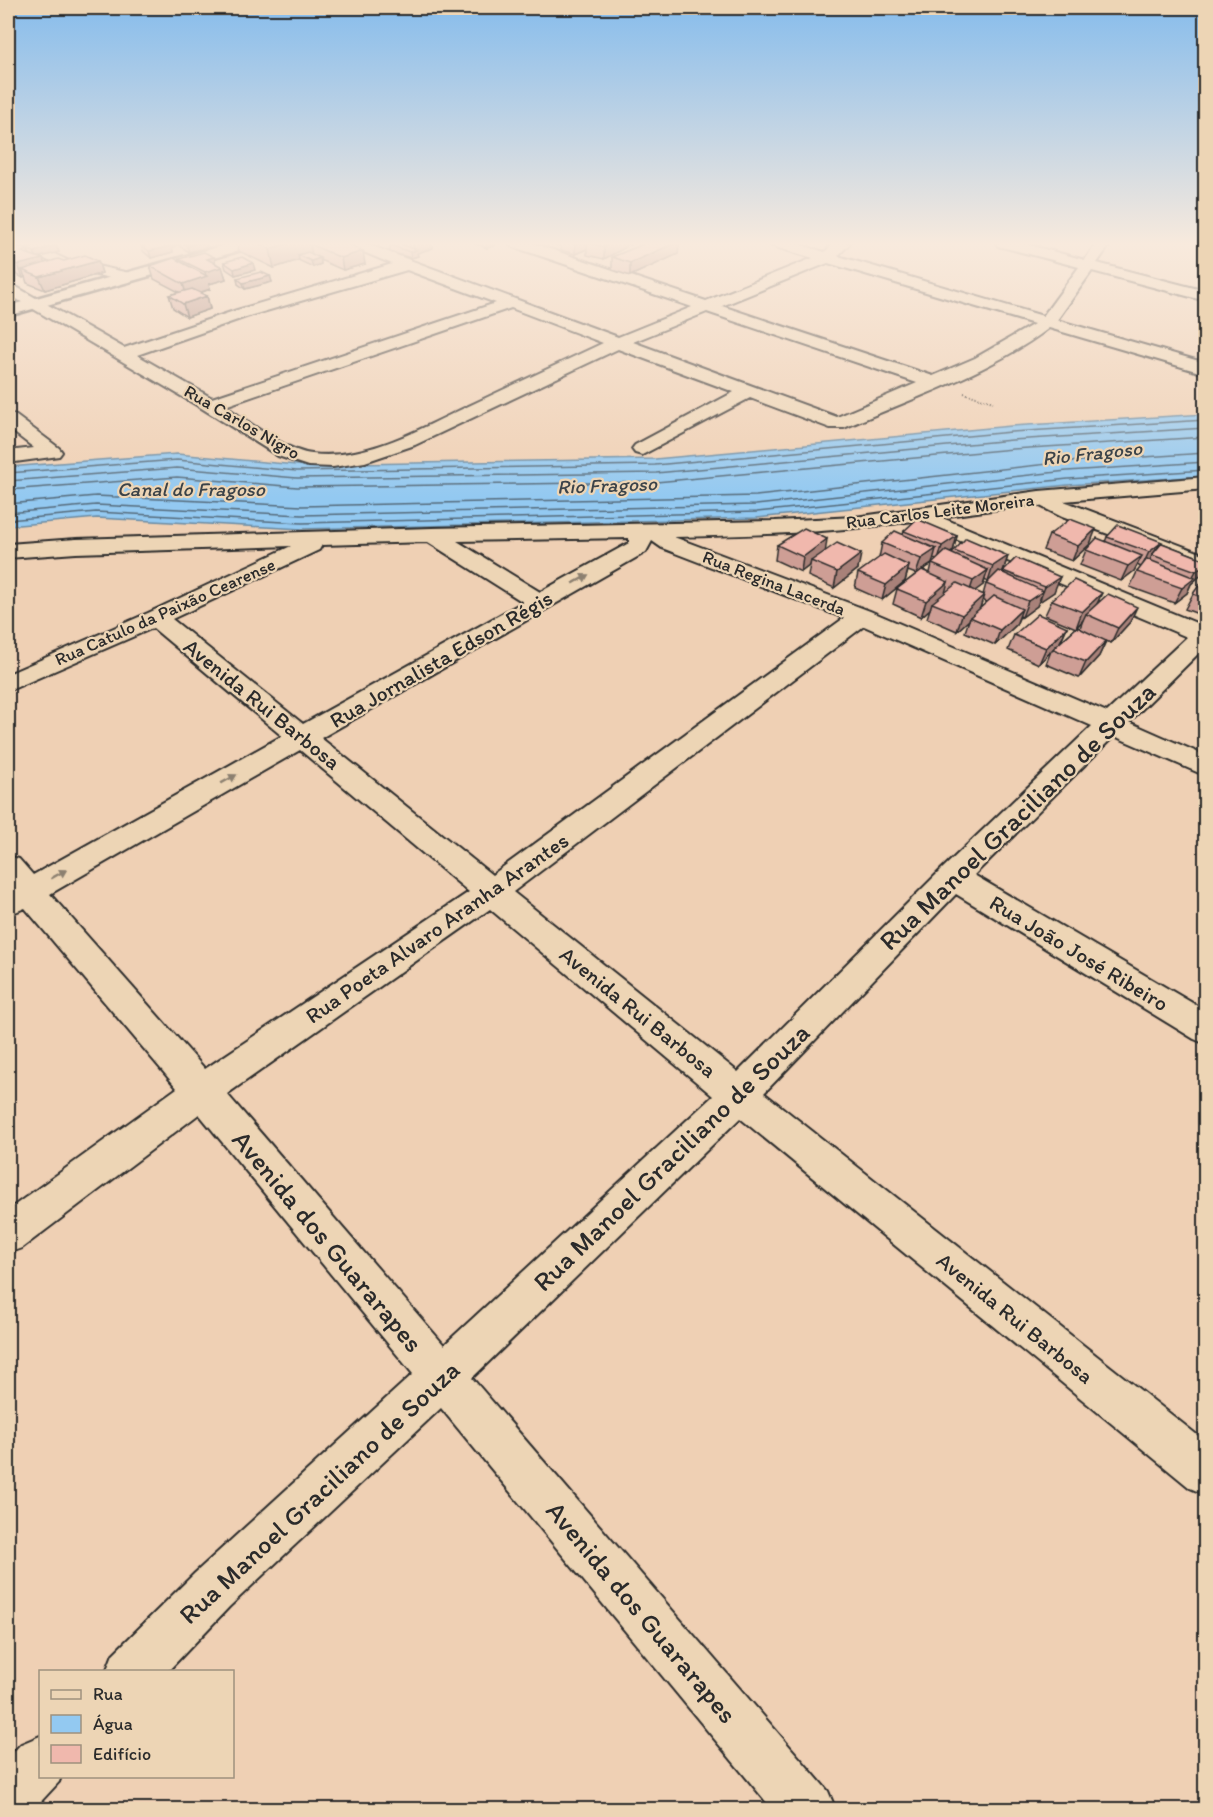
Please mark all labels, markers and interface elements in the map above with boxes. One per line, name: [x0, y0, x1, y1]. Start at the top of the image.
street label: Rua Carlos Nigro: [180, 380, 304, 464]
water label: Rio Fragoso: [1041, 436, 1144, 470]
water label: Rio Fragoso: [557, 471, 658, 499]
water label: Canal do Fragoso: [117, 477, 266, 501]
street label: Rua Carlos Leite Moreira: [845, 489, 1036, 533]
street label: Rua Regina Lacerda: [700, 546, 849, 620]
street label: Rua Catulo da Paixão Cearense: [51, 553, 279, 671]
one-way arrow: [573, 574, 589, 585]
street label: Rua Jornalista Edson Régis: [325, 584, 557, 734]
street label: Avenida Rui Barbosa: [178, 633, 346, 776]
street label: Rua Manoel Graciliano de Souza: [872, 675, 1162, 957]
one-way arrow: [220, 774, 237, 784]
street label: Rua Poeta Alvaro Aranha Arantes: [300, 827, 574, 1029]
one-way arrow: [50, 870, 67, 880]
street label: Rua João José Ribeiro: [985, 889, 1173, 1017]
street label: Avenida Rui Barbosa: [554, 941, 722, 1084]
street label: Rua Manoel Graciliano de Souza: [526, 1016, 816, 1298]
street label: Avenida dos Guararapes: [225, 1123, 431, 1359]
street label: Avenida Rui Barbosa: [931, 1247, 1099, 1390]
street label: Rua Manoel Graciliano de Souza: [172, 1353, 466, 1631]
street label: Avenida dos Guararapes: [539, 1494, 745, 1730]
legend: [39, 1670, 234, 1778]
text: Rua: [93, 1683, 123, 1705]
text: Água: [93, 1713, 133, 1735]
text: Edifício: [93, 1743, 151, 1765]

